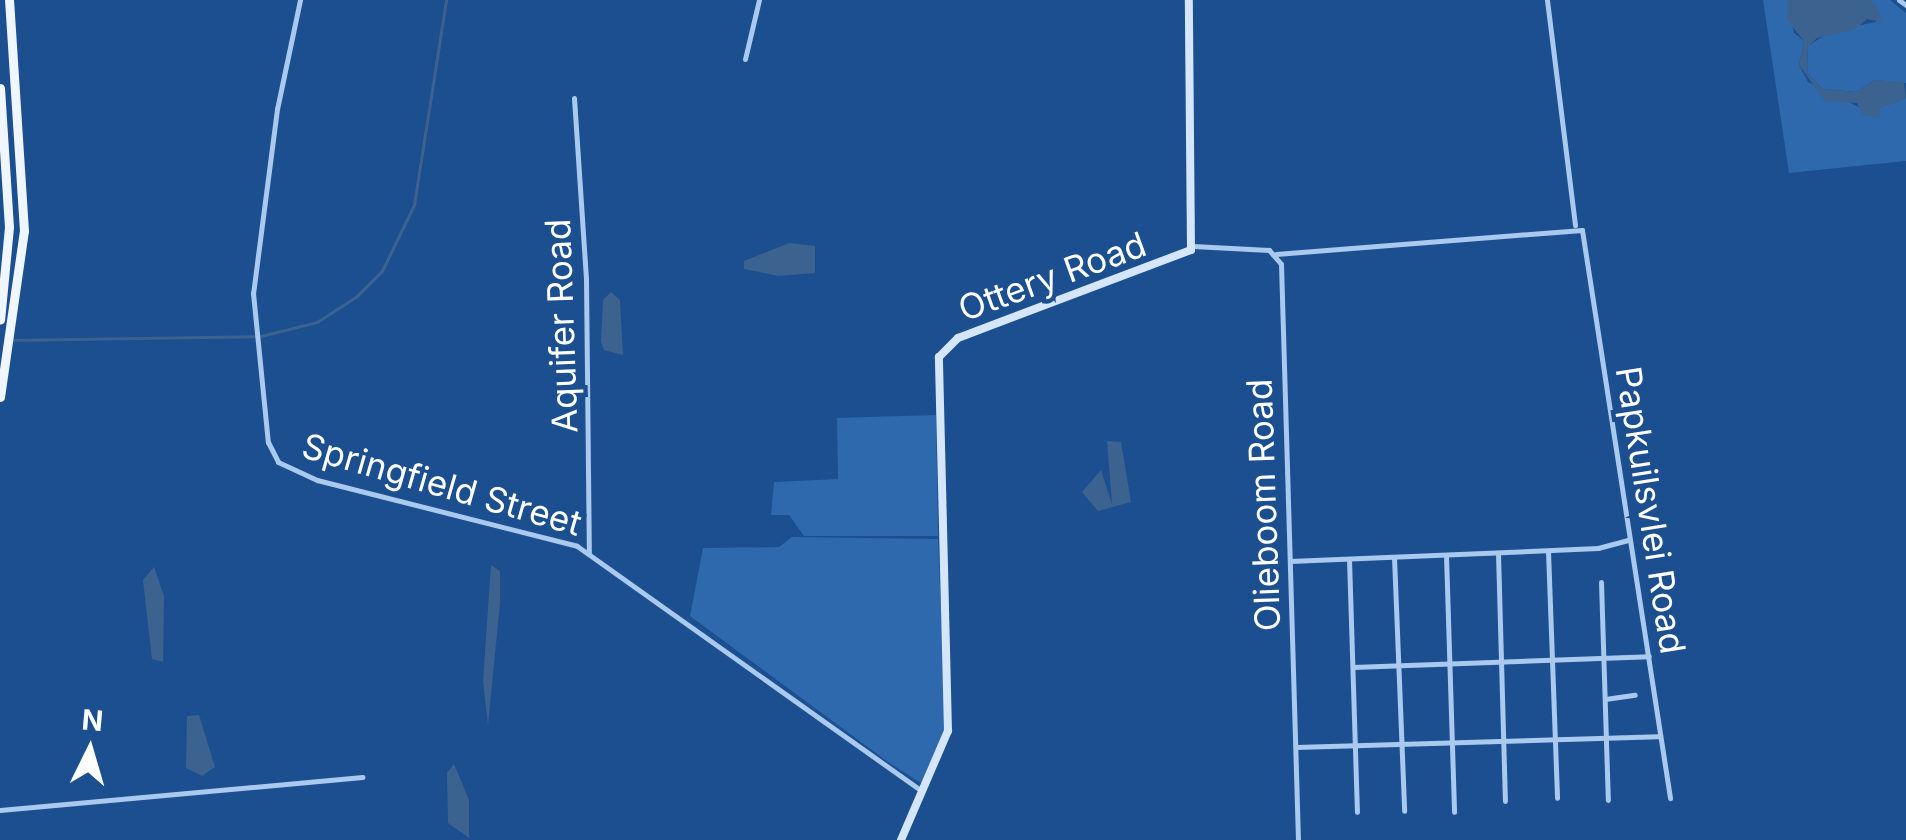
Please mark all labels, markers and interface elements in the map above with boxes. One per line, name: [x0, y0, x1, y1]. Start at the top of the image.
street label: Aquifer Road: [536, 218, 586, 434]
street label: Ottery Road: [952, 223, 1152, 329]
street label: Papkuilsvlei Road: [1608, 363, 1694, 657]
street label: Olieboom Road: [1238, 378, 1288, 632]
street label: Springfield Street: [298, 424, 586, 544]
north arrow: [40, 700, 140, 800]
text: N: [81, 702, 105, 738]

